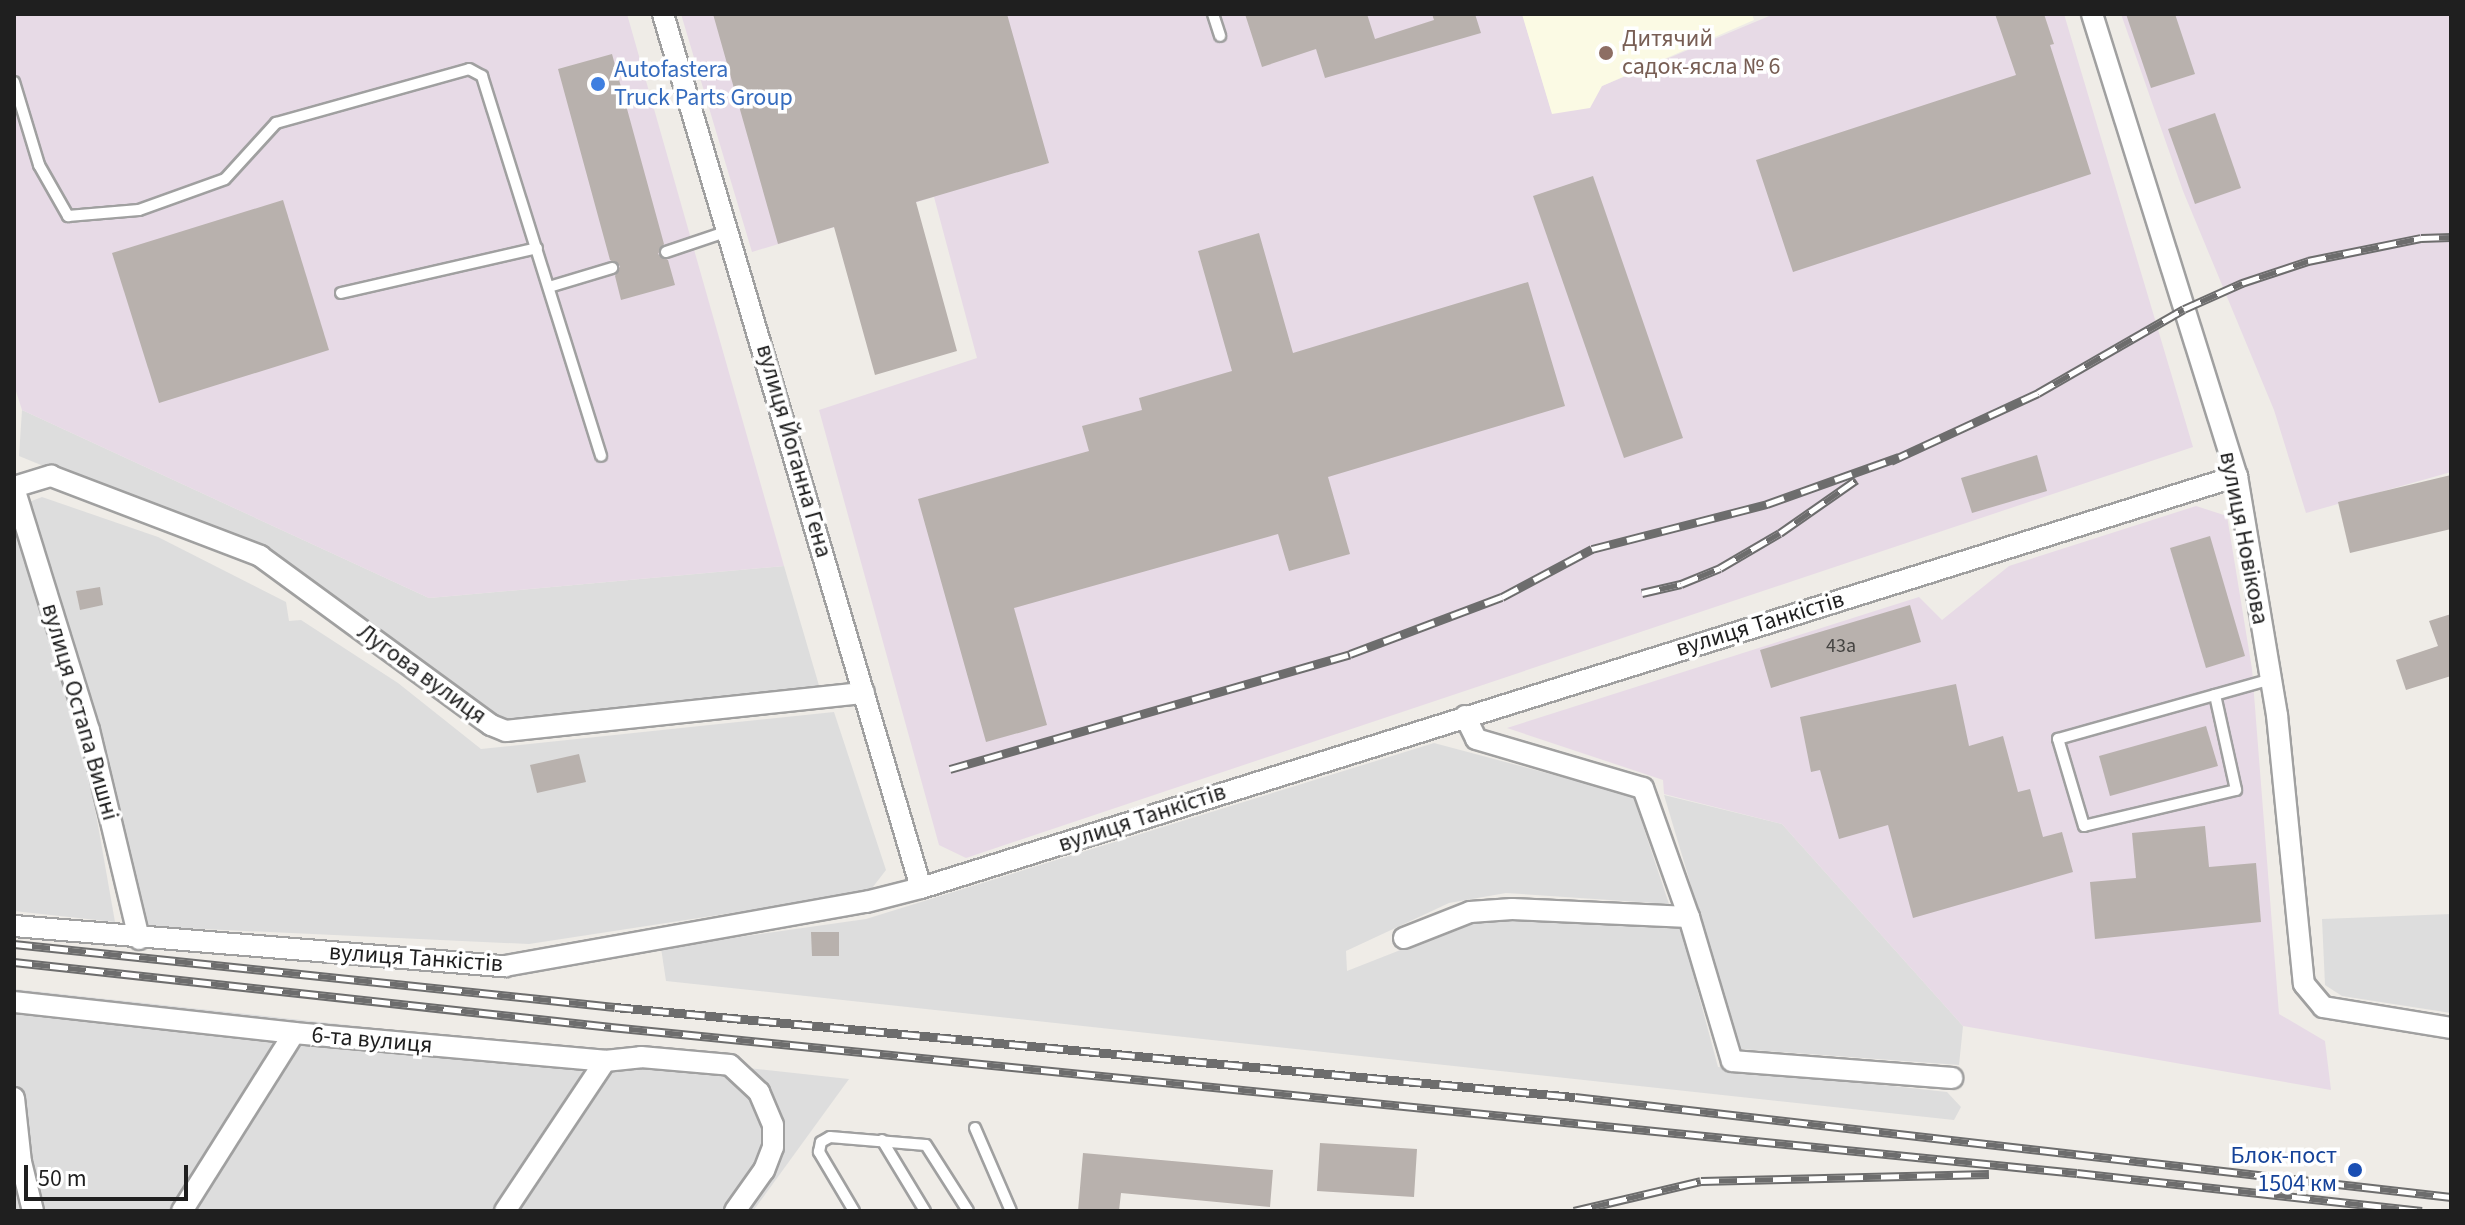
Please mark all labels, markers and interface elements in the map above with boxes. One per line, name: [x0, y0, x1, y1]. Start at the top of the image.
place label: Дитячий садок-ясла № 6: [1622, 25, 1781, 81]
marker: Дитячий садок-ясла № 6: [1597, 44, 1615, 62]
place label: Autofastera Truck Parts Group: [614, 56, 793, 112]
marker: Autofastera Truck Parts Group: [589, 75, 607, 93]
street label: вулиця Йоганна Гена: [750, 341, 838, 561]
street label: вулиця Новікова: [2213, 449, 2275, 627]
street label: вулиця Танкістів: [1672, 585, 1848, 663]
street label: вулиця Остапа Вишні: [35, 600, 125, 824]
street label: Лугова вулиця: [352, 618, 492, 730]
house number: 43а: [1826, 634, 1856, 658]
street label: вулиця Танкістів: [1055, 777, 1229, 859]
street label: вулиця Танкістів: [328, 938, 504, 978]
street label: 6-та вулиця: [310, 1020, 434, 1060]
place label: Блок-пост 1504 км: [2231, 1142, 2337, 1198]
scale bar: [28, 1149, 192, 1199]
marker: Блок-пост 1504 км: [2344, 1159, 2366, 1181]
text: 50 m: [38, 1161, 87, 1196]

